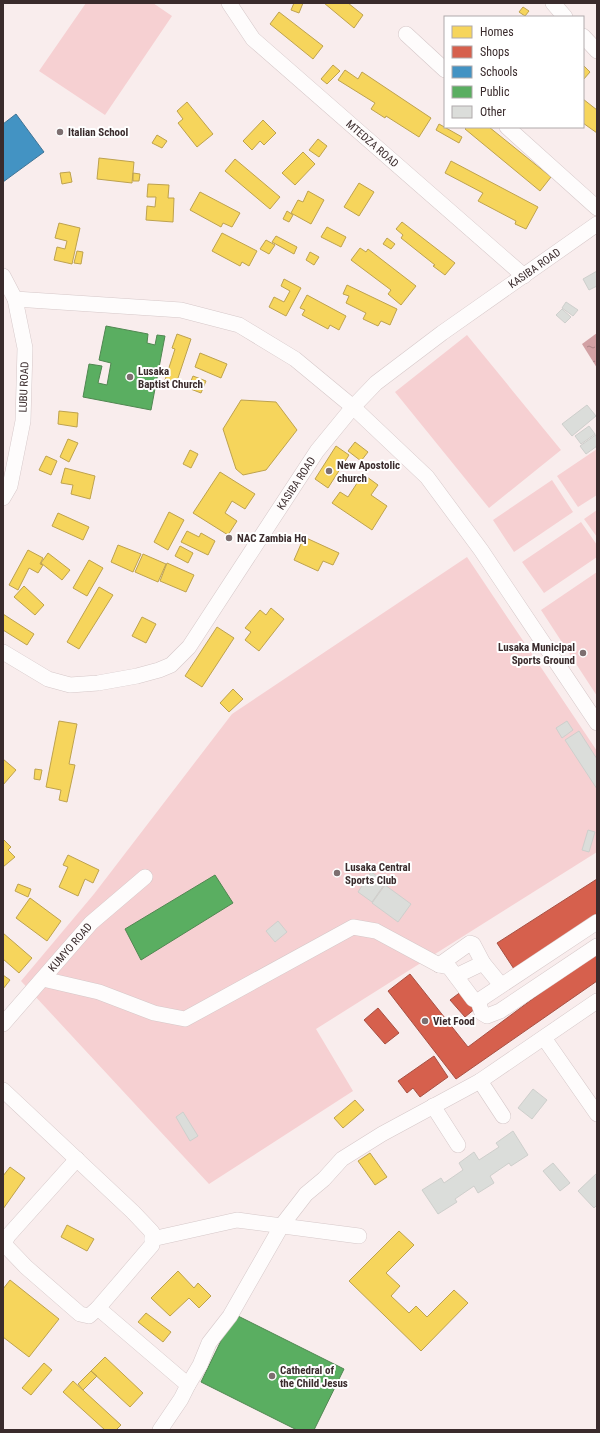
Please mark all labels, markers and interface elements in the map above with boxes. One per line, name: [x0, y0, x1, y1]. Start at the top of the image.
legend: [444, 16, 584, 128]
text: Homes: [480, 25, 514, 39]
text: Shops: [480, 45, 509, 59]
text: Schools: [480, 65, 518, 79]
text: Public: [480, 85, 510, 99]
text: Other: [480, 105, 506, 119]
street label: MTEDZA ROAD: [344, 117, 401, 170]
place label: Italian School: [68, 126, 129, 139]
marker: Italian School: [55, 127, 65, 137]
street label: KASIBA ROAD: [506, 245, 563, 291]
street label: LUBU ROAD: [17, 361, 31, 413]
place label: Lusaka Baptist Church: [138, 365, 203, 391]
marker: Lusaka Baptist Church: [125, 372, 135, 382]
street label: KASIBA ROAD: [274, 454, 318, 512]
place label: New Apostolic church: [337, 459, 400, 485]
marker: New Apostolic church: [324, 466, 334, 476]
place label: NAC Zambia Hq: [237, 532, 306, 545]
marker: NAC Zambia Hq: [224, 533, 234, 543]
place label: Lusaka Municipal Sports Ground: [498, 641, 575, 667]
marker: Lusaka Municipal Sports Ground: [578, 648, 588, 658]
place label: Lusaka Central Sports Club: [345, 861, 411, 887]
marker: Lusaka Central Sports Club: [332, 868, 342, 878]
street label: KUMYO ROAD: [45, 920, 95, 974]
place label: Viet Food: [433, 1015, 475, 1028]
marker: Viet Food: [420, 1016, 430, 1026]
place label: Cathedral of the Child Jesus: [280, 1364, 348, 1390]
marker: Cathedral of the Child Jesus: [267, 1371, 277, 1381]

